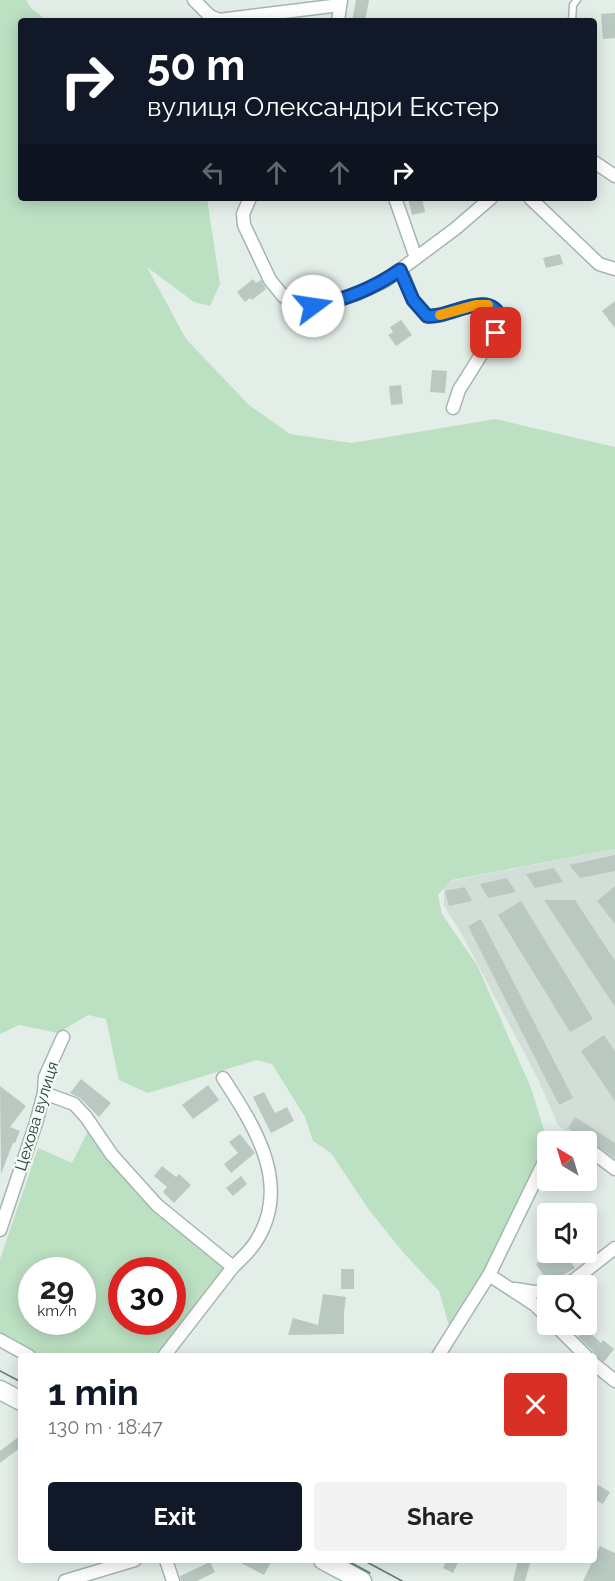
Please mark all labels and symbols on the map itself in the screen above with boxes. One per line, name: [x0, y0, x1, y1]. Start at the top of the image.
position arrow: [281, 274, 345, 338]
pin: [470, 307, 521, 358]
street label: Цехова вулиця: [11, 1059, 62, 1173]
north arrow: [537, 1131, 597, 1191]
speed limit sign: 30: [108, 1257, 186, 1335]

